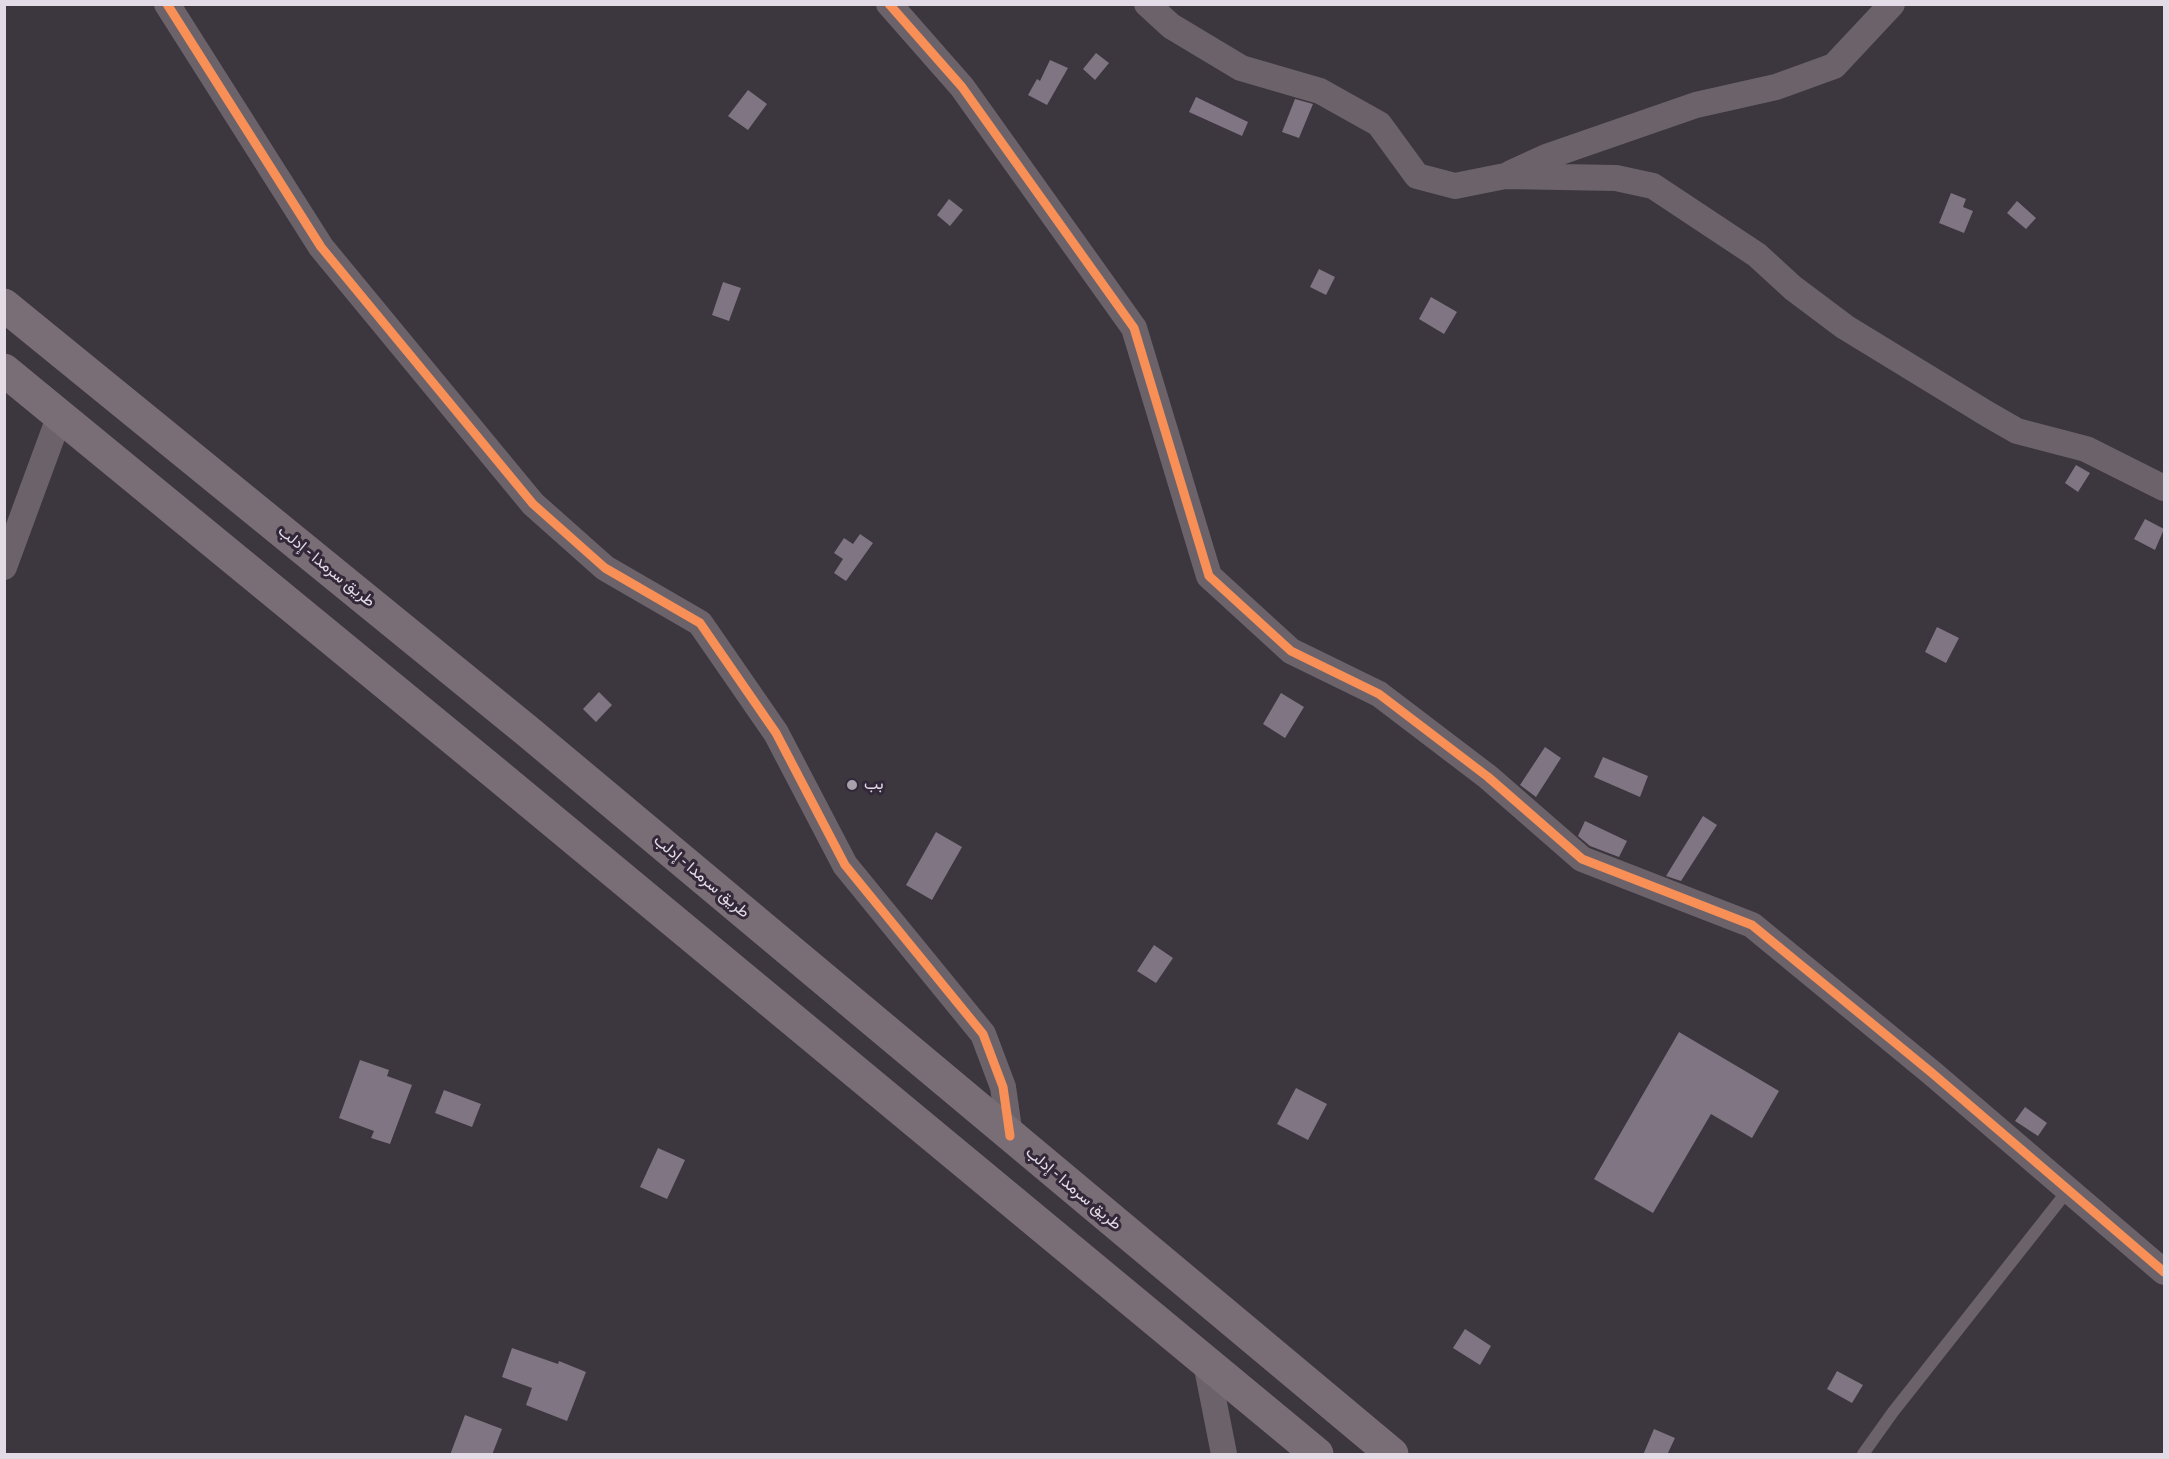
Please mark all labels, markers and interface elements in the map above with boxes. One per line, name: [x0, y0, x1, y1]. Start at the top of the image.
street label: طريق سرمدا - إدلب: [274, 522, 378, 612]
place label: بب: [864, 775, 884, 795]
marker: بب: [845, 778, 859, 792]
street label: طريق سرمدا - إدلب: [649, 831, 753, 923]
street label: طريق سرمدا - إدلب: [1021, 1143, 1125, 1235]

